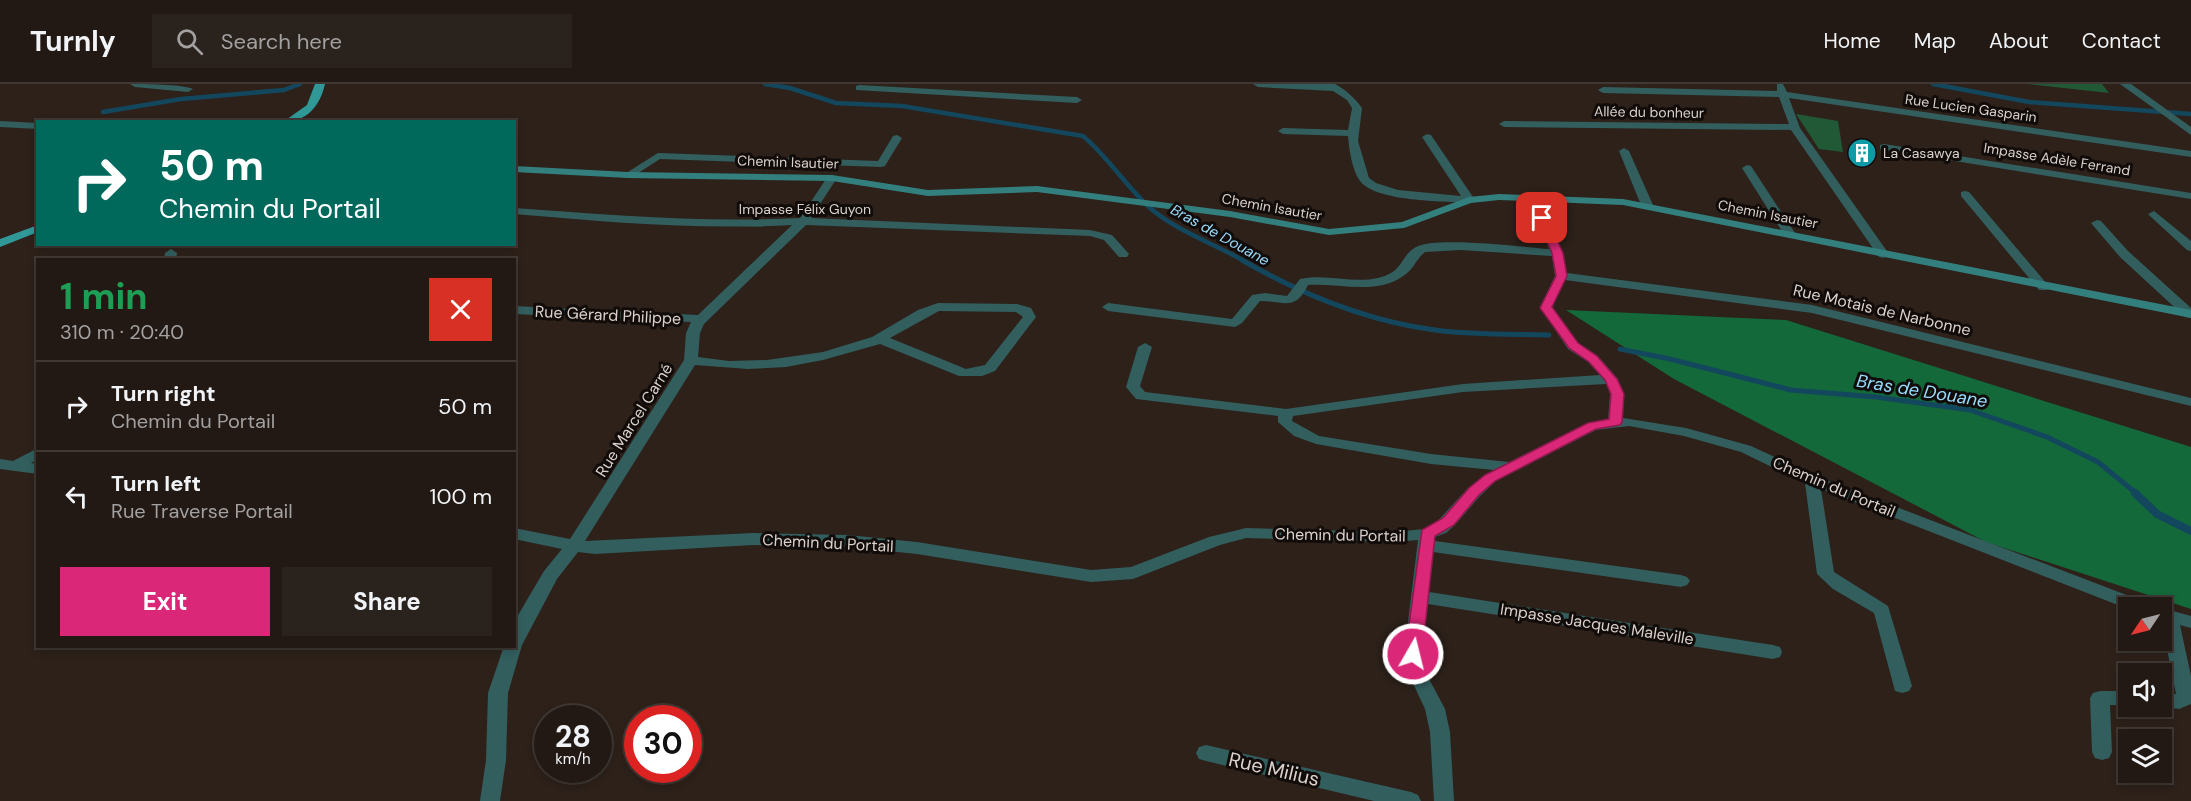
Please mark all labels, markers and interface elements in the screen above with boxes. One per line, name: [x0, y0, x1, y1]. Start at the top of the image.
search box: [152, 14, 572, 68]
text: Turnly: [30, 23, 116, 60]
icon: search: [173, 25, 206, 58]
text: Search here: [221, 27, 342, 56]
text: Home: [1823, 27, 1881, 55]
text: Map: [1914, 27, 1956, 55]
text: About: [1989, 27, 2049, 55]
text: Contact: [2082, 27, 2161, 55]
street label: Rue Lucien Gasparin: [1904, 90, 2038, 126]
street label: Allée du bonheur: [1594, 102, 1704, 122]
building icon: La Casawya: [1846, 137, 1878, 169]
text: 50 m: [159, 138, 264, 193]
street label: Impasse Adèle Ferrand: [1982, 139, 2132, 179]
icon: right: [60, 144, 138, 222]
place label: La Casawya: [1883, 144, 1960, 162]
street label: Chemin Isautier: [737, 151, 839, 173]
street label: Chemin Isautier: [1220, 189, 1324, 225]
text: Chemin du Portail: [159, 191, 381, 226]
pin: [1516, 192, 1567, 243]
street label: Chemin Isautier: [1716, 195, 1820, 233]
street label: Impasse Félix Guyon: [739, 200, 871, 218]
water label: Bras de Douane: [1167, 200, 1273, 271]
icon: arrive: [1525, 201, 1558, 234]
text: 1 min: [60, 273, 148, 320]
button: close: [429, 278, 492, 341]
street label: Rue Motais de Narbonne: [1791, 279, 1973, 341]
street label: Rue Gérard Philippe: [534, 301, 682, 329]
text: 310 m · 20:40: [60, 319, 184, 345]
street label: Rue Marcel Carné: [591, 359, 677, 481]
water label: Bras de Douane: [1855, 369, 1989, 413]
text: Turn right: [111, 379, 216, 408]
icon: right: [60, 390, 93, 423]
text: 50 m: [438, 392, 492, 421]
text: Chemin du Portail: [111, 408, 275, 434]
street label: Chemin du Portail: [1769, 452, 1899, 522]
text: Turn left: [111, 469, 201, 498]
icon: left: [60, 480, 93, 513]
text: 100 m: [430, 482, 492, 511]
text: Rue Traverse Portail: [111, 498, 293, 524]
street label: Chemin du Portail: [1274, 523, 1406, 547]
street label: Chemin du Portail: [762, 529, 894, 557]
button: Exit: [60, 567, 270, 636]
button: Share: [282, 567, 492, 636]
north arrow: [2118, 597, 2172, 651]
map controls: [2118, 597, 2172, 783]
street label: Impasse Jacques Maleville: [1499, 598, 1695, 650]
position arrow: [1381, 622, 1445, 686]
button: sound: [2118, 663, 2172, 717]
speed limit sign: 30: [624, 705, 702, 783]
text: 28: [555, 717, 591, 756]
button: layers: [2118, 729, 2172, 783]
street label: Rue Milius: [1226, 746, 1322, 792]
text: km/h: [555, 749, 591, 769]

